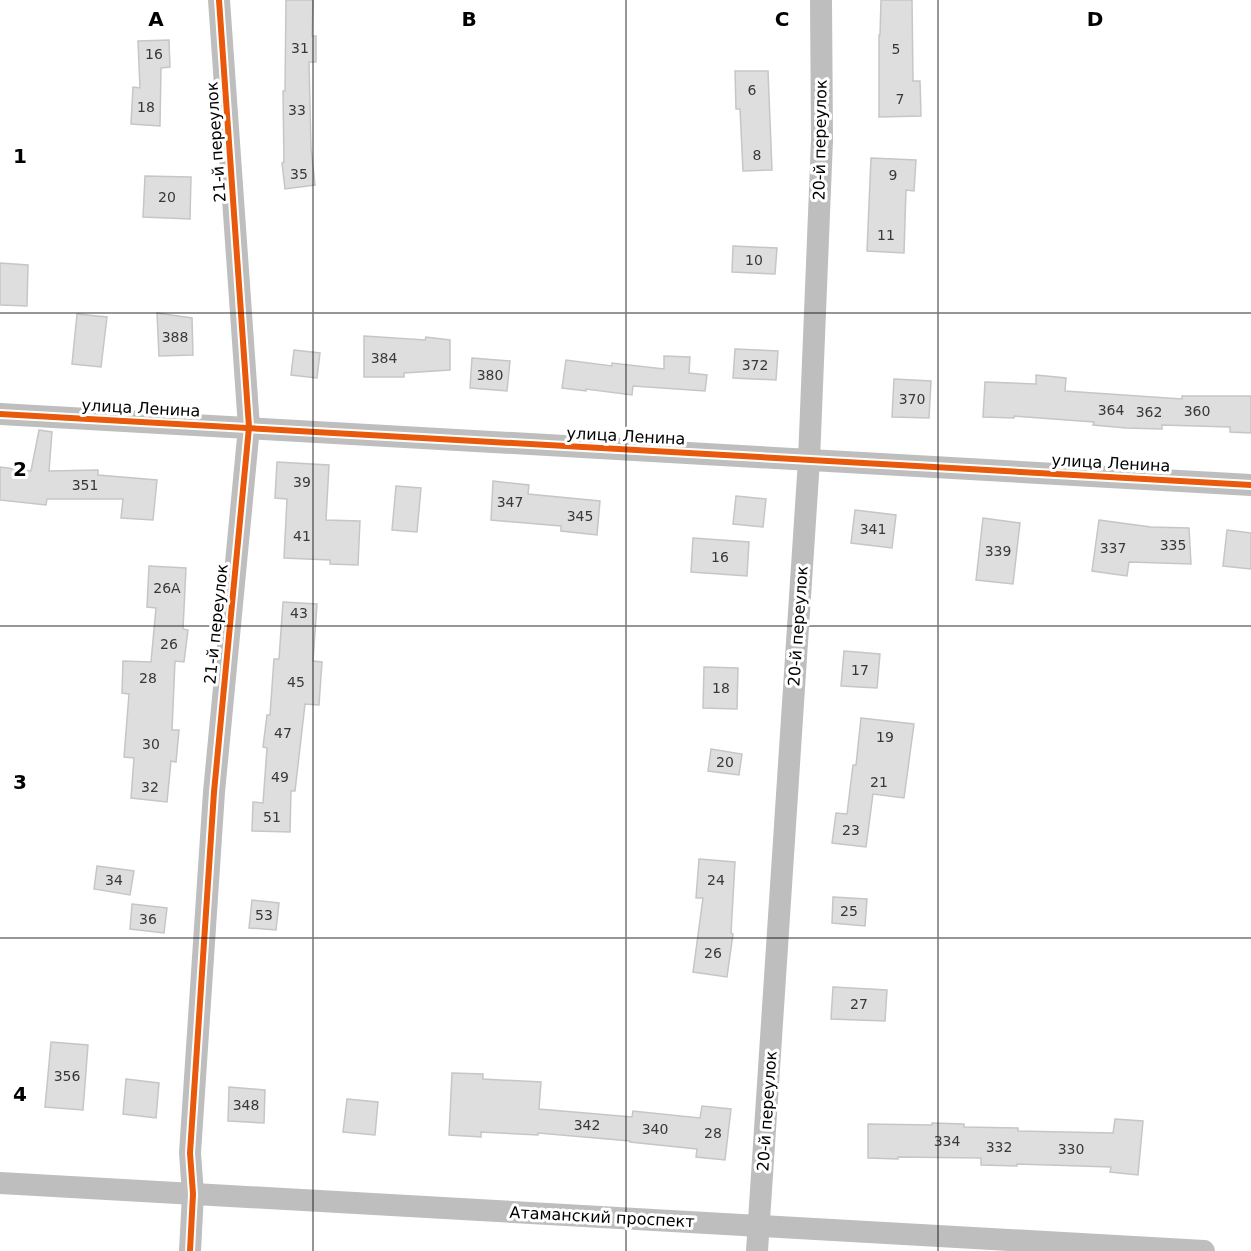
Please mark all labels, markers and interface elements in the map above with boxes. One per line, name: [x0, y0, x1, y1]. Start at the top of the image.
text: A: [148, 7, 164, 31]
text: B: [461, 7, 477, 31]
text: C: [775, 7, 789, 31]
text: D: [1087, 7, 1103, 31]
house number: 31: [291, 40, 309, 56]
house number: 5: [892, 41, 900, 57]
house number: 16: [145, 46, 163, 62]
street label: 20-й переулок: [809, 79, 831, 201]
street label: 21-й переулок: [202, 81, 230, 203]
house number: 6: [748, 82, 757, 98]
house number: 7: [896, 91, 904, 107]
house number: 18: [137, 99, 155, 115]
house number: 33: [288, 102, 306, 118]
text: 1: [13, 144, 27, 168]
house number: 8: [753, 147, 761, 163]
house number: 35: [290, 166, 308, 182]
house number: 9: [889, 167, 897, 183]
house number: 20: [158, 189, 176, 205]
house number: 11: [877, 227, 895, 243]
house number: 10: [745, 252, 763, 268]
house number: 388: [162, 329, 188, 345]
house number: 384: [371, 350, 397, 366]
house number: 372: [742, 357, 768, 373]
house number: 380: [477, 367, 503, 383]
house number: 370: [899, 391, 925, 407]
street label: улица Ленина: [81, 395, 201, 421]
house number: 364: [1098, 402, 1124, 418]
house number: 360: [1184, 403, 1210, 419]
house number: 362: [1136, 404, 1162, 420]
street label: улица Ленина: [566, 423, 686, 449]
street label: улица Ленина: [1051, 450, 1171, 476]
text: 2: [13, 457, 27, 481]
house number: 39: [293, 474, 311, 490]
house number: 351: [72, 477, 98, 493]
house number: 347: [497, 494, 523, 510]
house number: 345: [567, 508, 593, 524]
house number: 341: [860, 521, 886, 537]
house number: 41: [293, 528, 311, 544]
house number: 335: [1160, 537, 1186, 553]
house number: 337: [1100, 540, 1126, 556]
house number: 339: [985, 543, 1011, 559]
house number: 16: [711, 549, 729, 565]
street label: 21-й переулок: [200, 562, 232, 685]
street label: 20-й переулок: [784, 565, 812, 687]
house number: 26А: [153, 580, 181, 596]
house number: 43: [290, 605, 308, 621]
house number: 26: [160, 636, 178, 652]
house number: 17: [851, 662, 869, 678]
house number: 28: [139, 670, 157, 686]
house number: 45: [287, 674, 305, 690]
house number: 18: [712, 680, 730, 696]
house number: 47: [274, 725, 292, 741]
house number: 19: [876, 729, 894, 745]
house number: 30: [142, 736, 160, 752]
house number: 20: [716, 754, 734, 770]
house number: 49: [271, 769, 289, 785]
text: 3: [13, 770, 27, 794]
house number: 21: [870, 774, 888, 790]
house number: 32: [141, 779, 159, 795]
house number: 51: [263, 809, 281, 825]
house number: 23: [842, 822, 860, 838]
house number: 34: [105, 872, 123, 888]
house number: 24: [707, 872, 725, 888]
house number: 25: [840, 903, 858, 919]
house number: 53: [255, 907, 273, 923]
house number: 36: [139, 911, 157, 927]
house number: 26: [704, 945, 722, 961]
house number: 27: [850, 996, 868, 1012]
street label: 20-й переулок: [753, 1050, 781, 1172]
house number: 356: [54, 1068, 80, 1084]
text: 4: [13, 1082, 27, 1106]
house number: 348: [233, 1097, 259, 1113]
house number: 342: [574, 1117, 600, 1133]
house number: 340: [642, 1121, 668, 1137]
house number: 28: [704, 1125, 722, 1141]
house number: 334: [934, 1133, 960, 1149]
house number: 332: [986, 1139, 1012, 1155]
house number: 330: [1058, 1141, 1084, 1157]
street label: Атаманский проспект: [509, 1203, 695, 1231]

